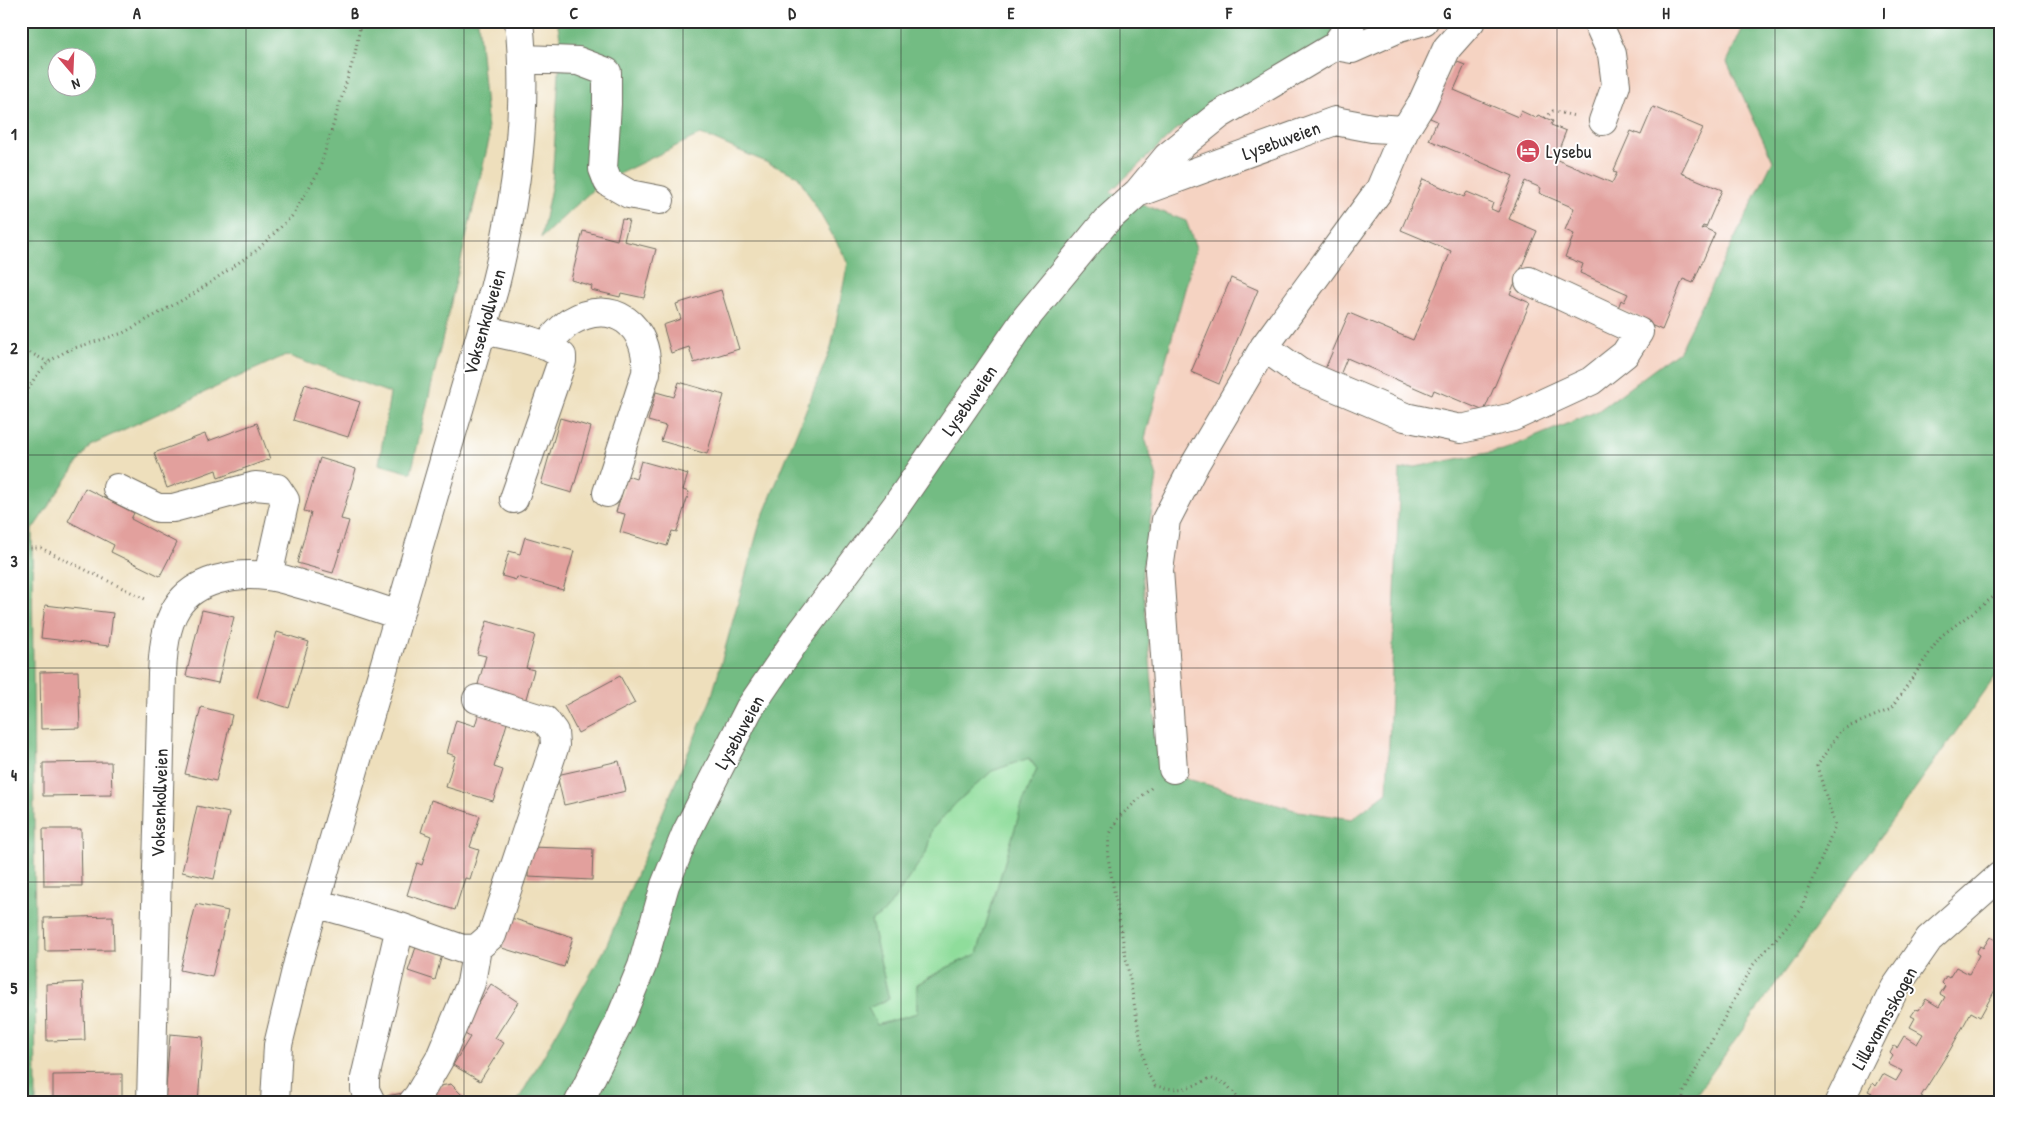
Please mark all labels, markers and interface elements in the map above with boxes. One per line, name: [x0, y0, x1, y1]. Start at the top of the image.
text: A: [133, 2, 141, 24]
text: B: [351, 2, 359, 24]
text: C: [570, 2, 579, 24]
text: D: [788, 2, 796, 24]
text: E: [1007, 2, 1015, 24]
text: F: [1225, 2, 1233, 24]
text: G: [1443, 2, 1451, 24]
text: H: [1662, 2, 1670, 24]
text: I: [1882, 2, 1886, 24]
north arrow: [48, 48, 98, 98]
text: N: [69, 75, 83, 95]
street label: Lysebuveien: [1239, 114, 1323, 166]
text: 1: [11, 123, 17, 145]
hotel icon: Lysebu: [1515, 138, 1541, 164]
place label: Lysebu: [1546, 138, 1592, 164]
street label: Voksenkollveien: [456, 266, 512, 378]
text: 2: [10, 337, 18, 359]
street label: Lysebuveien: [935, 359, 1003, 441]
text: 3: [10, 550, 18, 572]
street label: Lysebuveien: [708, 690, 770, 774]
street label: Voksenkollveien: [144, 748, 174, 858]
text: 4: [11, 764, 17, 786]
street label: Lillevannsskogen: [1845, 962, 1923, 1074]
text: 5: [11, 977, 18, 999]

